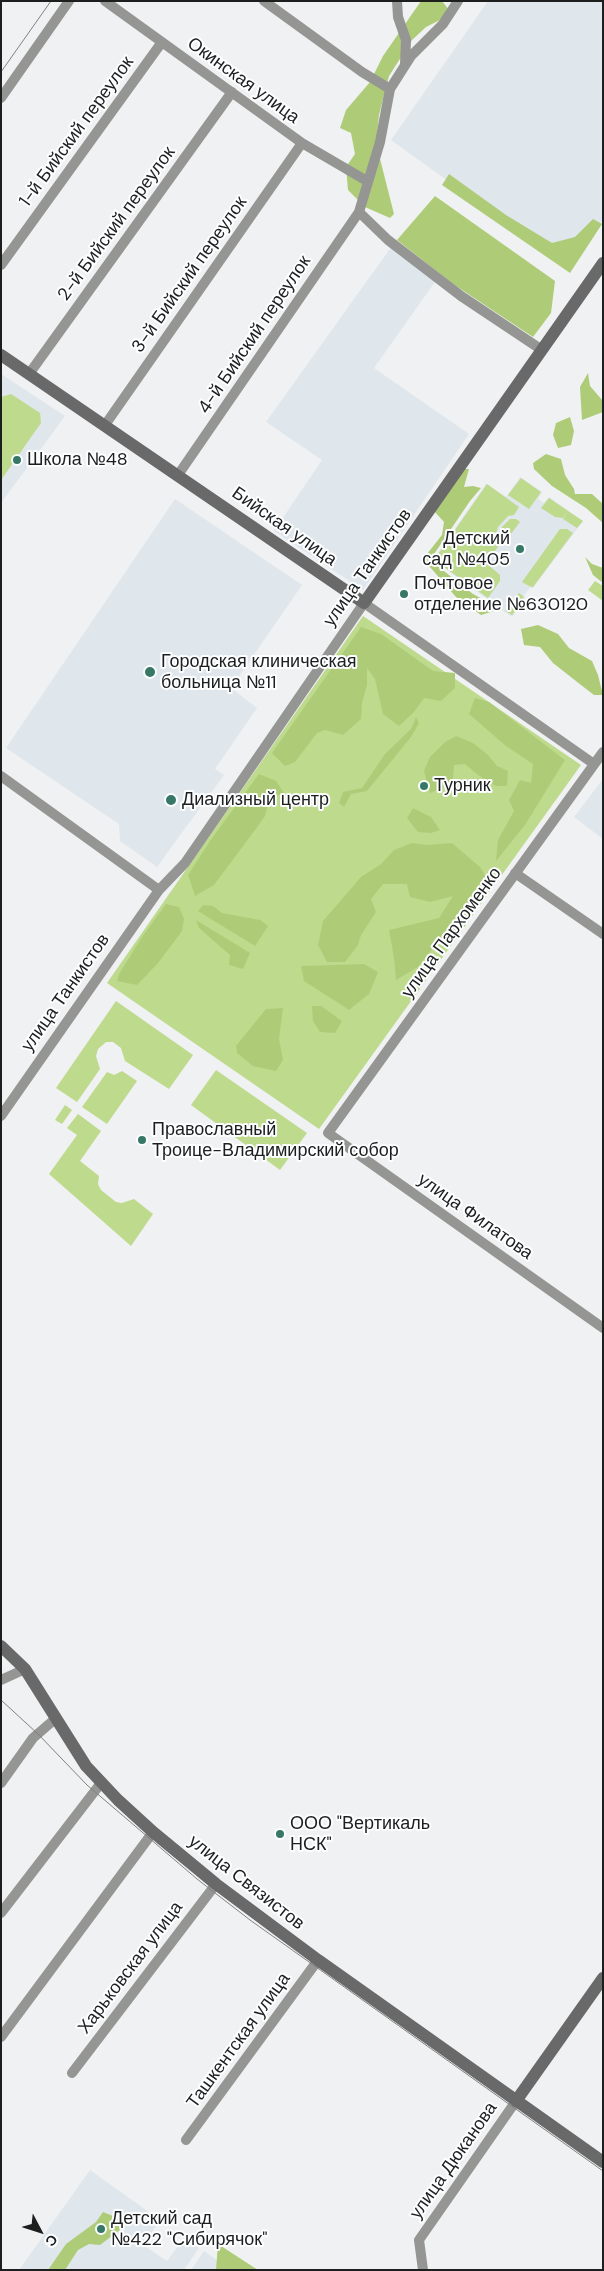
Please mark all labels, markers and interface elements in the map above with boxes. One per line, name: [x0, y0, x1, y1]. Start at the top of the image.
street label: Окинская улица: [183, 33, 303, 129]
street label: 1-й Бийский переулок: [15, 53, 139, 211]
street label: 2-й Бийский переулок: [54, 143, 180, 305]
street label: 3-й Бийский переулок: [128, 193, 252, 357]
street label: 4-й Бийский переулок: [194, 252, 316, 418]
place label: Школа №48: [27, 449, 128, 471]
marker: Школа №48: [11, 454, 23, 466]
street label: Бийская улица: [227, 483, 341, 571]
street label: улица Танкистов: [319, 505, 417, 631]
place label: Детский сад №405: [422, 528, 510, 570]
marker: Детский сад №405: [514, 543, 526, 555]
place label: Почтовое отделение №630120: [414, 573, 588, 616]
marker: Почтовое отделение №630120: [398, 588, 410, 600]
place label: Городская клиническая больница №11: [161, 651, 357, 694]
marker: Городская клиническая больница №11: [143, 665, 157, 679]
place label: Турник: [434, 775, 491, 797]
marker: Турник: [418, 780, 430, 792]
place label: Диализный центр: [182, 789, 329, 811]
marker: Диализный центр: [164, 793, 178, 807]
street label: улица Пархоменко: [397, 863, 507, 1003]
street label: улица Танкистов: [17, 930, 115, 1056]
place label: Православный Троице-Владимирский собор: [152, 1119, 399, 1162]
marker: Православный Троице-Владимирский собор: [136, 1134, 148, 1146]
street label: улица Филатова: [413, 1169, 537, 1265]
place label: ООО "Вертикаль НСК": [290, 1813, 430, 1856]
marker: ООО "Вертикаль НСК": [274, 1828, 286, 1840]
street label: улица Связистов: [184, 1831, 308, 1935]
street label: Харьковская улица: [74, 1898, 188, 2038]
street label: Ташкентская улица: [183, 1969, 295, 2113]
street label: улица Дюканова: [406, 2098, 502, 2224]
north arrow: [15, 2206, 65, 2256]
place label: Детский сад №422 "Сибирячок": [111, 2208, 267, 2250]
marker: Детский сад №422 "Сибирячок": [95, 2223, 107, 2235]
text: С: [41, 2231, 62, 2250]

